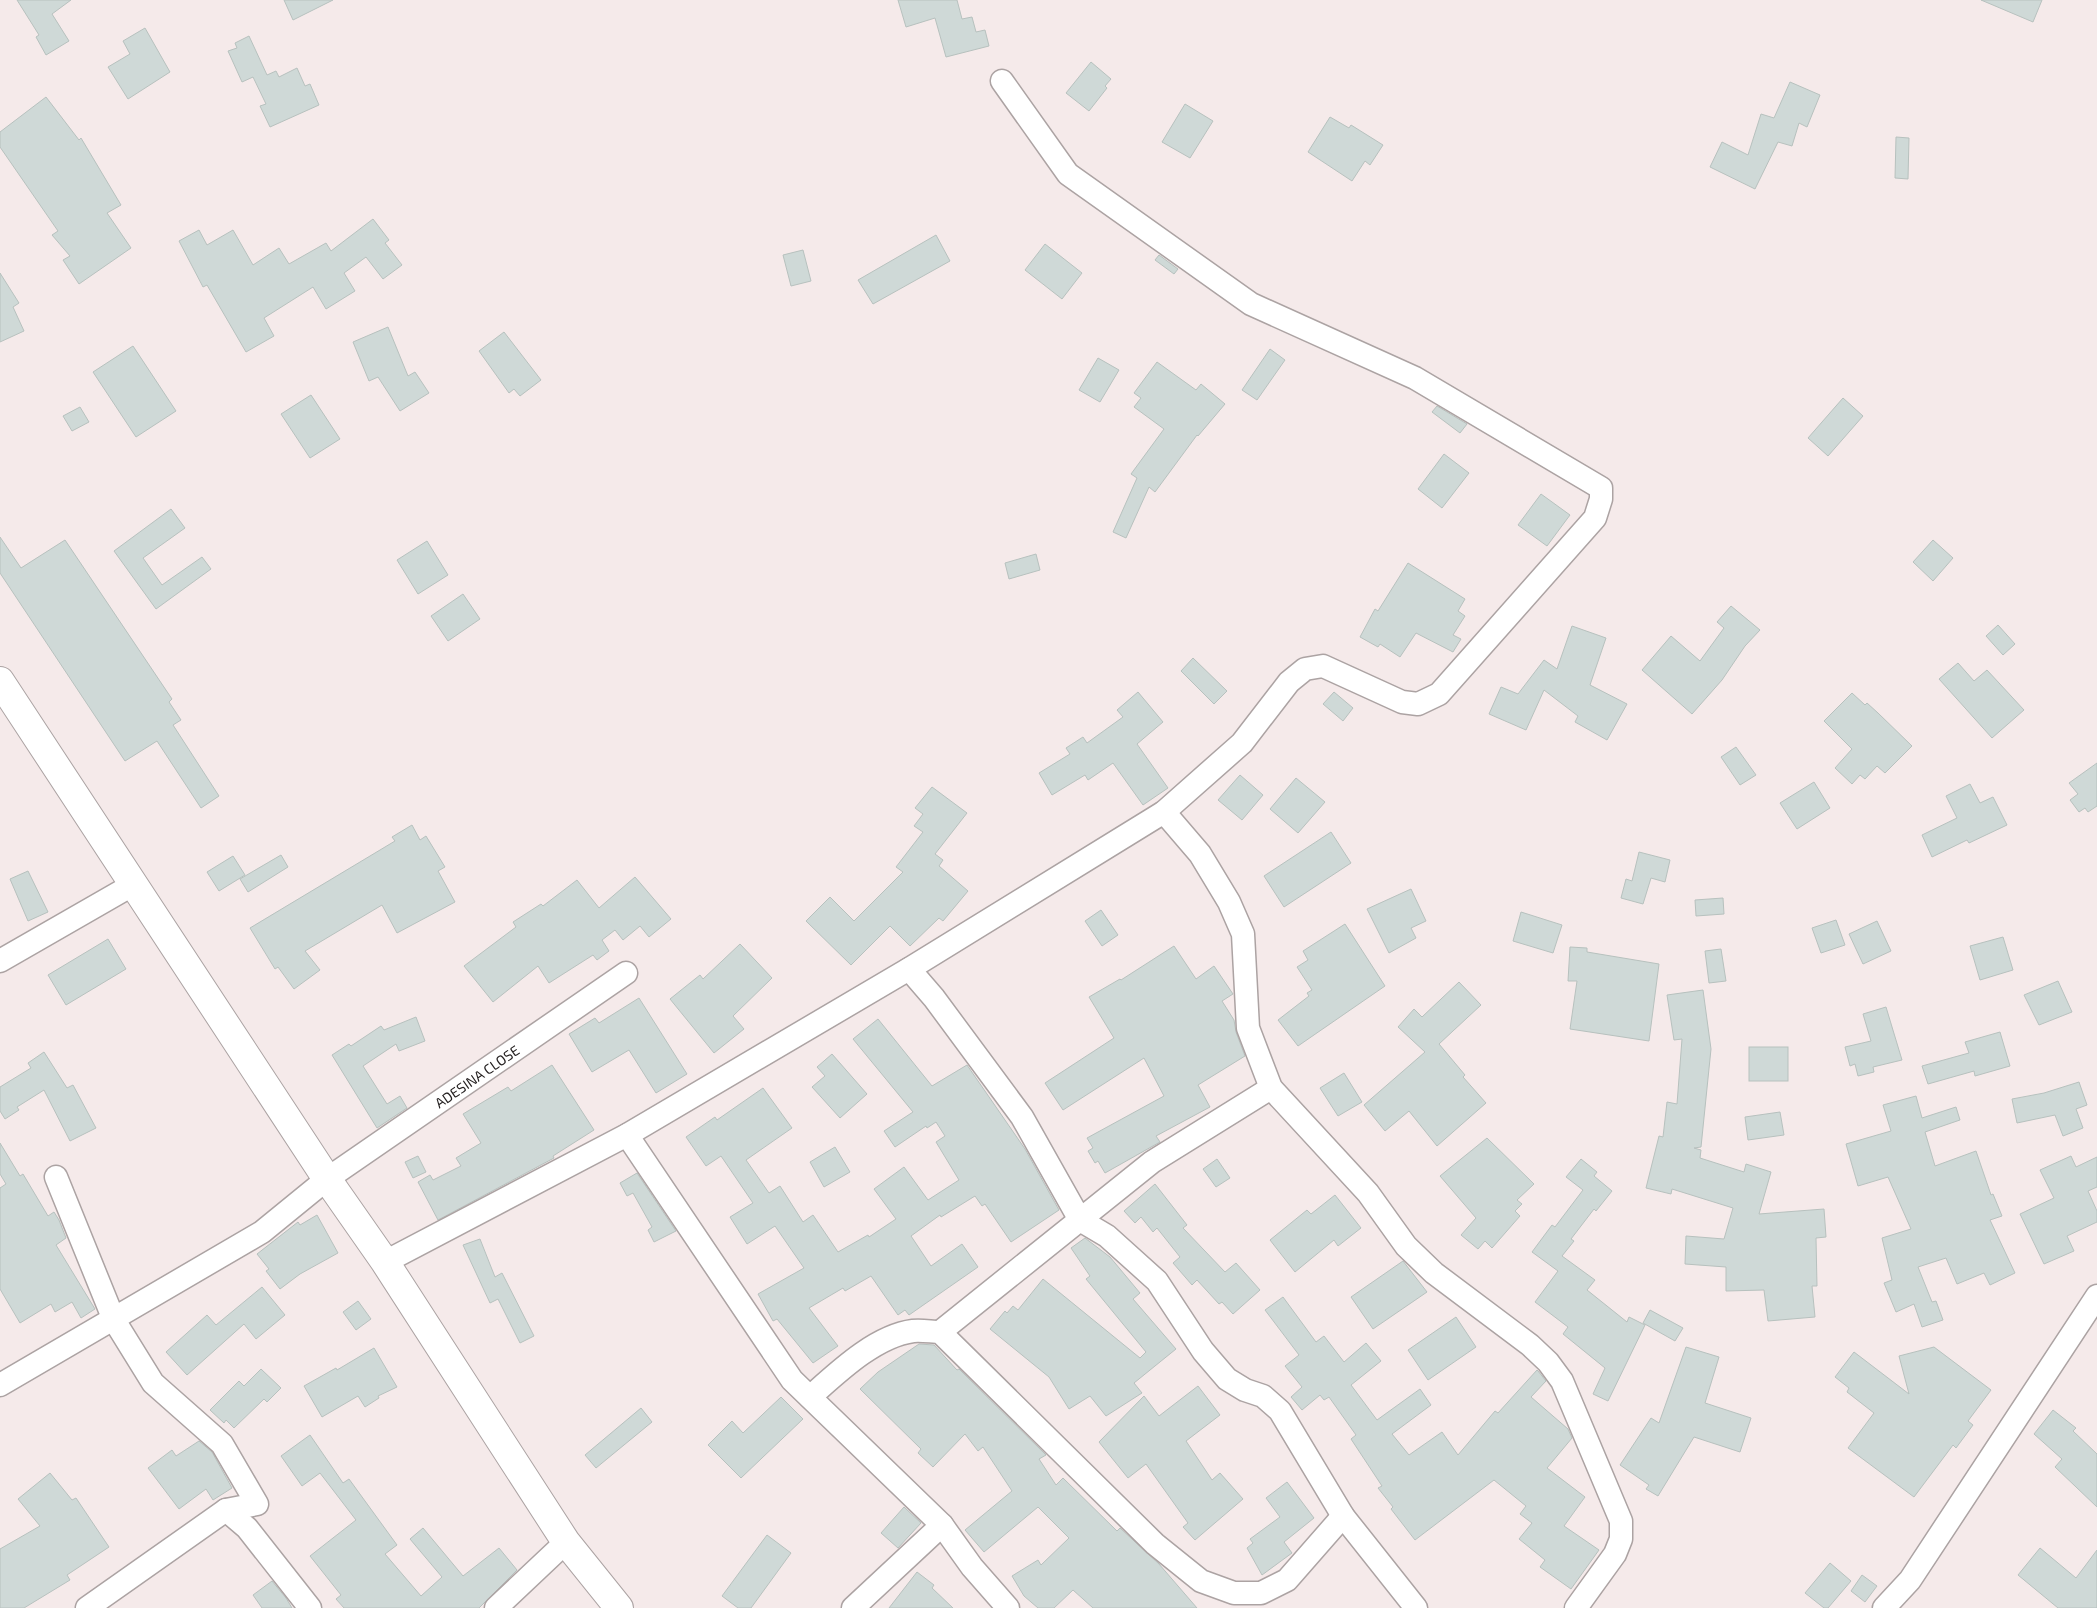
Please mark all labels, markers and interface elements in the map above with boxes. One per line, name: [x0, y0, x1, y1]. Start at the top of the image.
street label: ADESINA CLOSE: [431, 1041, 522, 1111]

